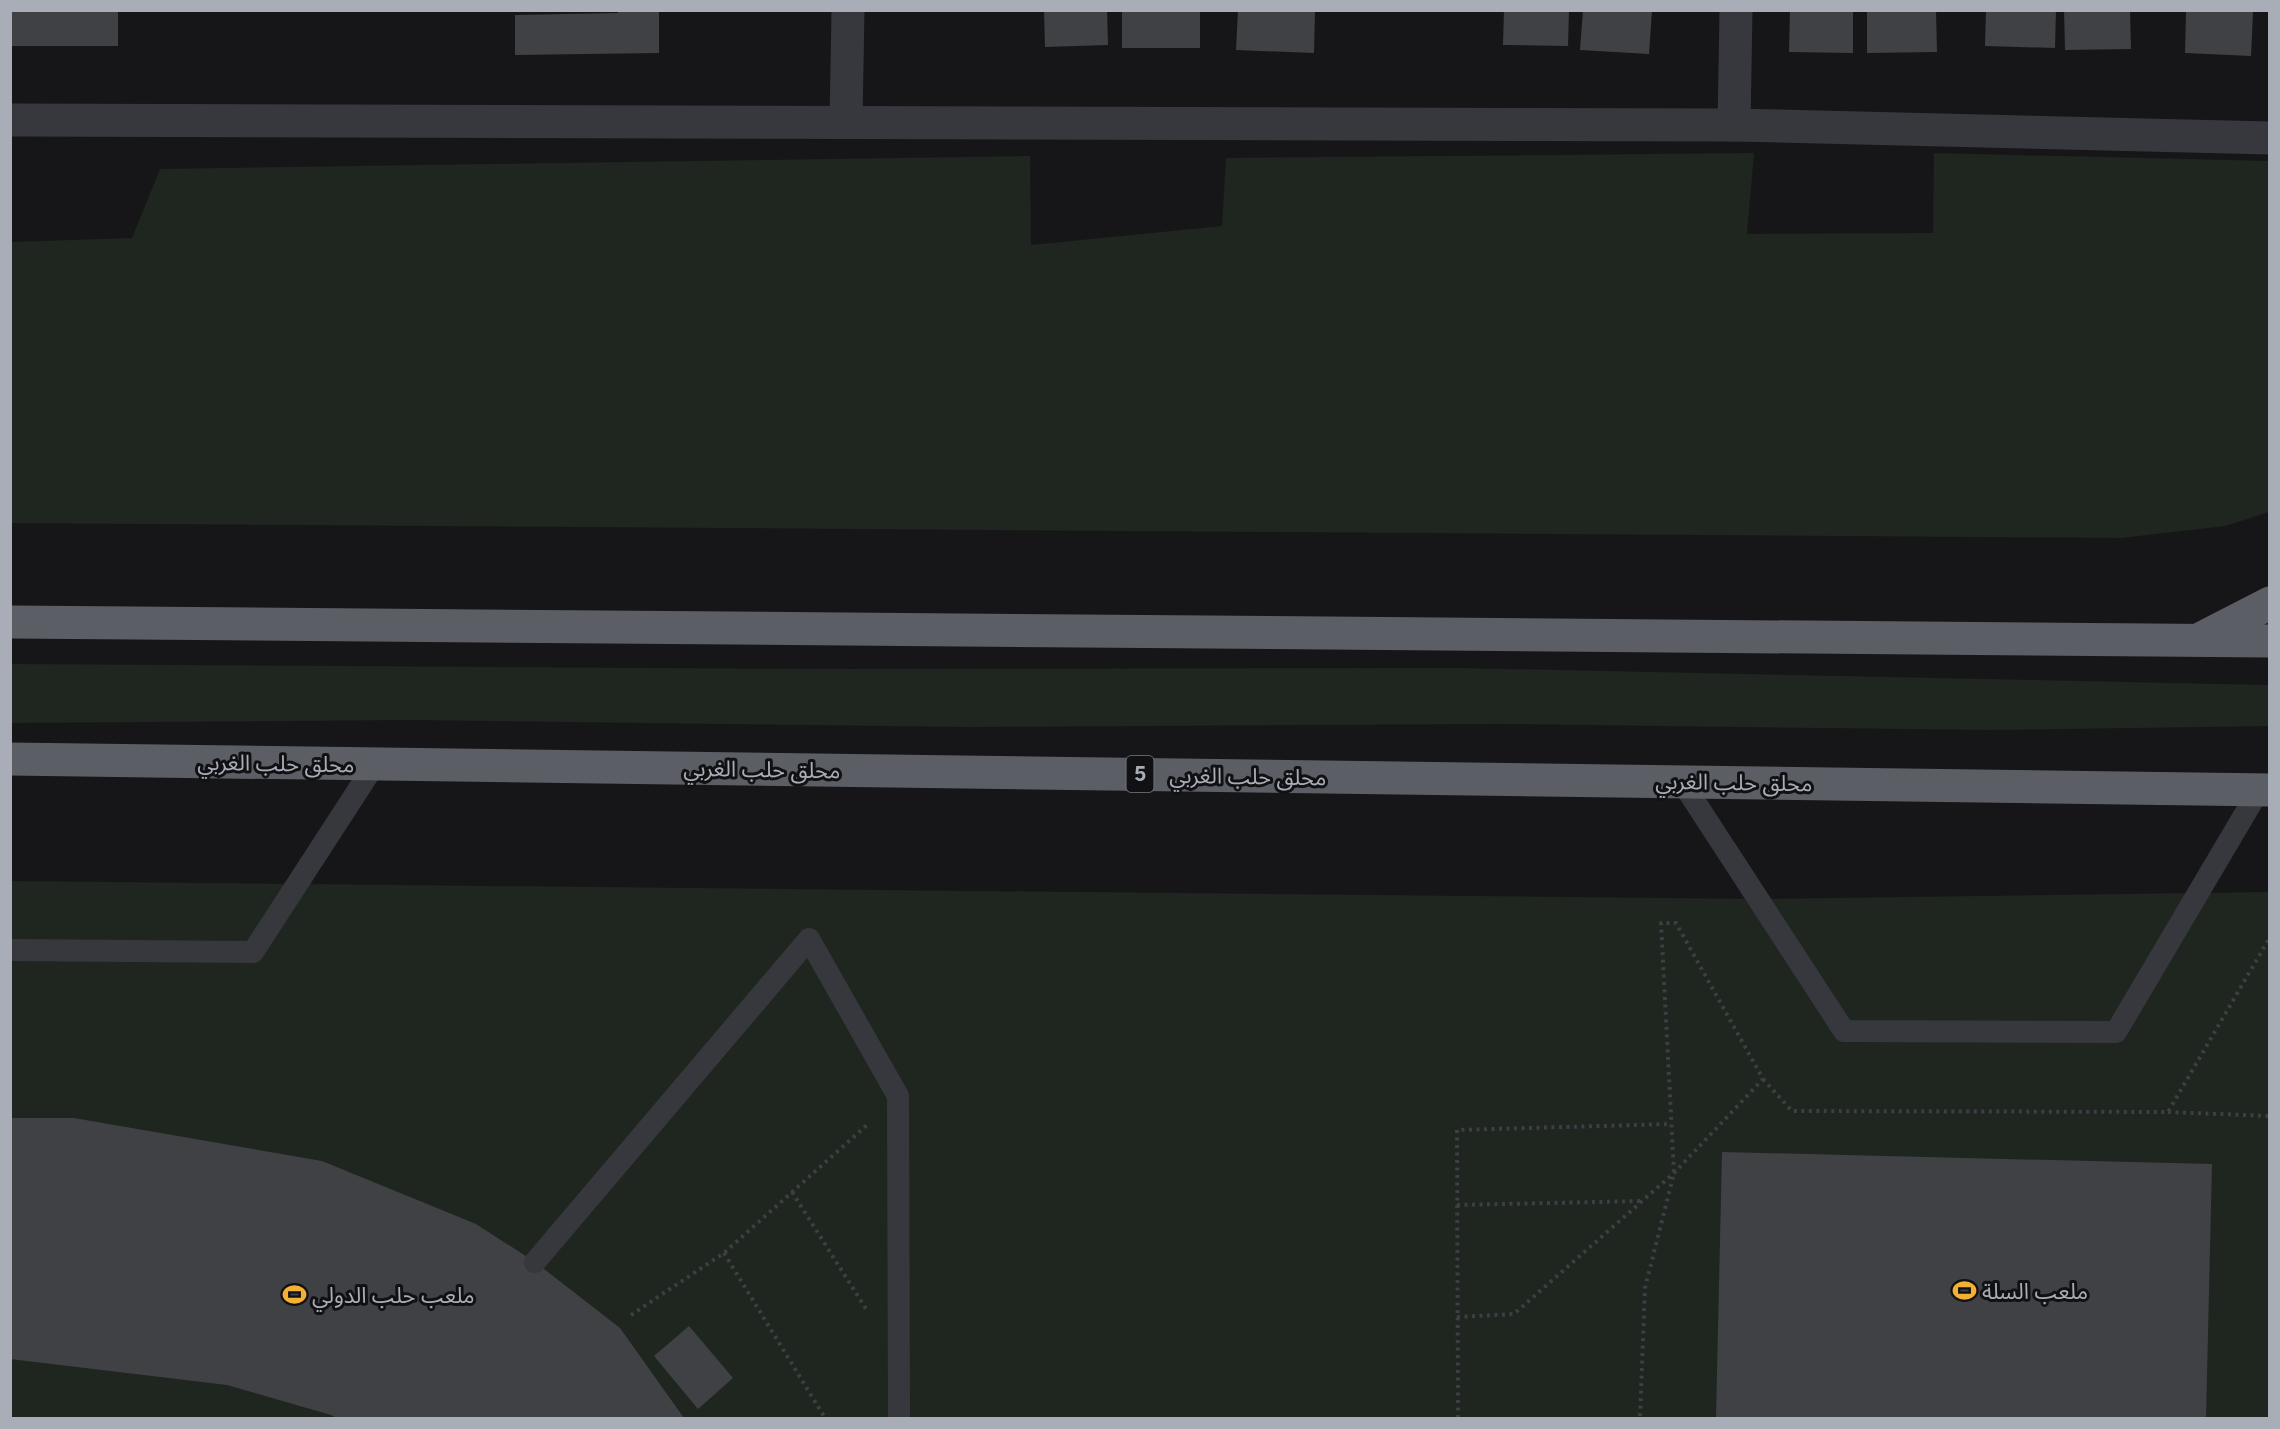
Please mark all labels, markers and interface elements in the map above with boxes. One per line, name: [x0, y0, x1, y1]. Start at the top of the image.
street label: محلق حلب الغربي: [197, 749, 355, 781]
street label: محلق حلب الغربي: [683, 755, 841, 787]
road number: 5: [1126, 756, 1154, 792]
street label: محلق حلب الغربي: [1169, 762, 1327, 794]
street label: محلق حلب الغربي: [1655, 768, 1813, 800]
sports icon: ملعب السلة: [1951, 1278, 1977, 1304]
place label: ملعب السلة: [1982, 1278, 2088, 1305]
sports icon: ملعب حلب الدولي: [281, 1282, 307, 1308]
place label: ملعب حلب الدولي: [312, 1282, 475, 1312]

